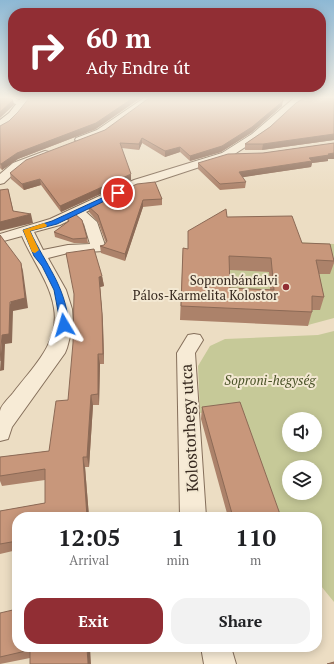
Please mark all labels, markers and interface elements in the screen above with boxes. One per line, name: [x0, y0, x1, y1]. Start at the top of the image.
text: 60 m: [86, 19, 151, 56]
icon: right: [20, 24, 72, 76]
text: Ady Endre út: [86, 55, 190, 79]
pin: [101, 176, 135, 210]
icon: arrive: [107, 182, 129, 204]
place label: Sopronbánfalvi Pálos-Karmelita Kolostor: [133, 271, 278, 304]
marker: Sopronbánfalvi Pálos-Karmelita Kolostor: [281, 282, 291, 292]
position arrow: [43, 304, 85, 346]
street label: Kolostorhegy utca: [175, 363, 203, 493]
park label: Soproni-hegység: [224, 371, 316, 389]
map controls: [282, 412, 322, 500]
button: sound: [282, 412, 322, 452]
button: layers: [282, 460, 322, 500]
text: 12:05: [58, 521, 120, 553]
text: 1: [171, 521, 185, 553]
text: 110: [235, 521, 276, 553]
text: Arrival: [69, 551, 109, 569]
text: min: [166, 551, 189, 569]
text: m: [250, 551, 261, 569]
button: Exit: [24, 598, 163, 644]
button: Share: [171, 598, 310, 644]

